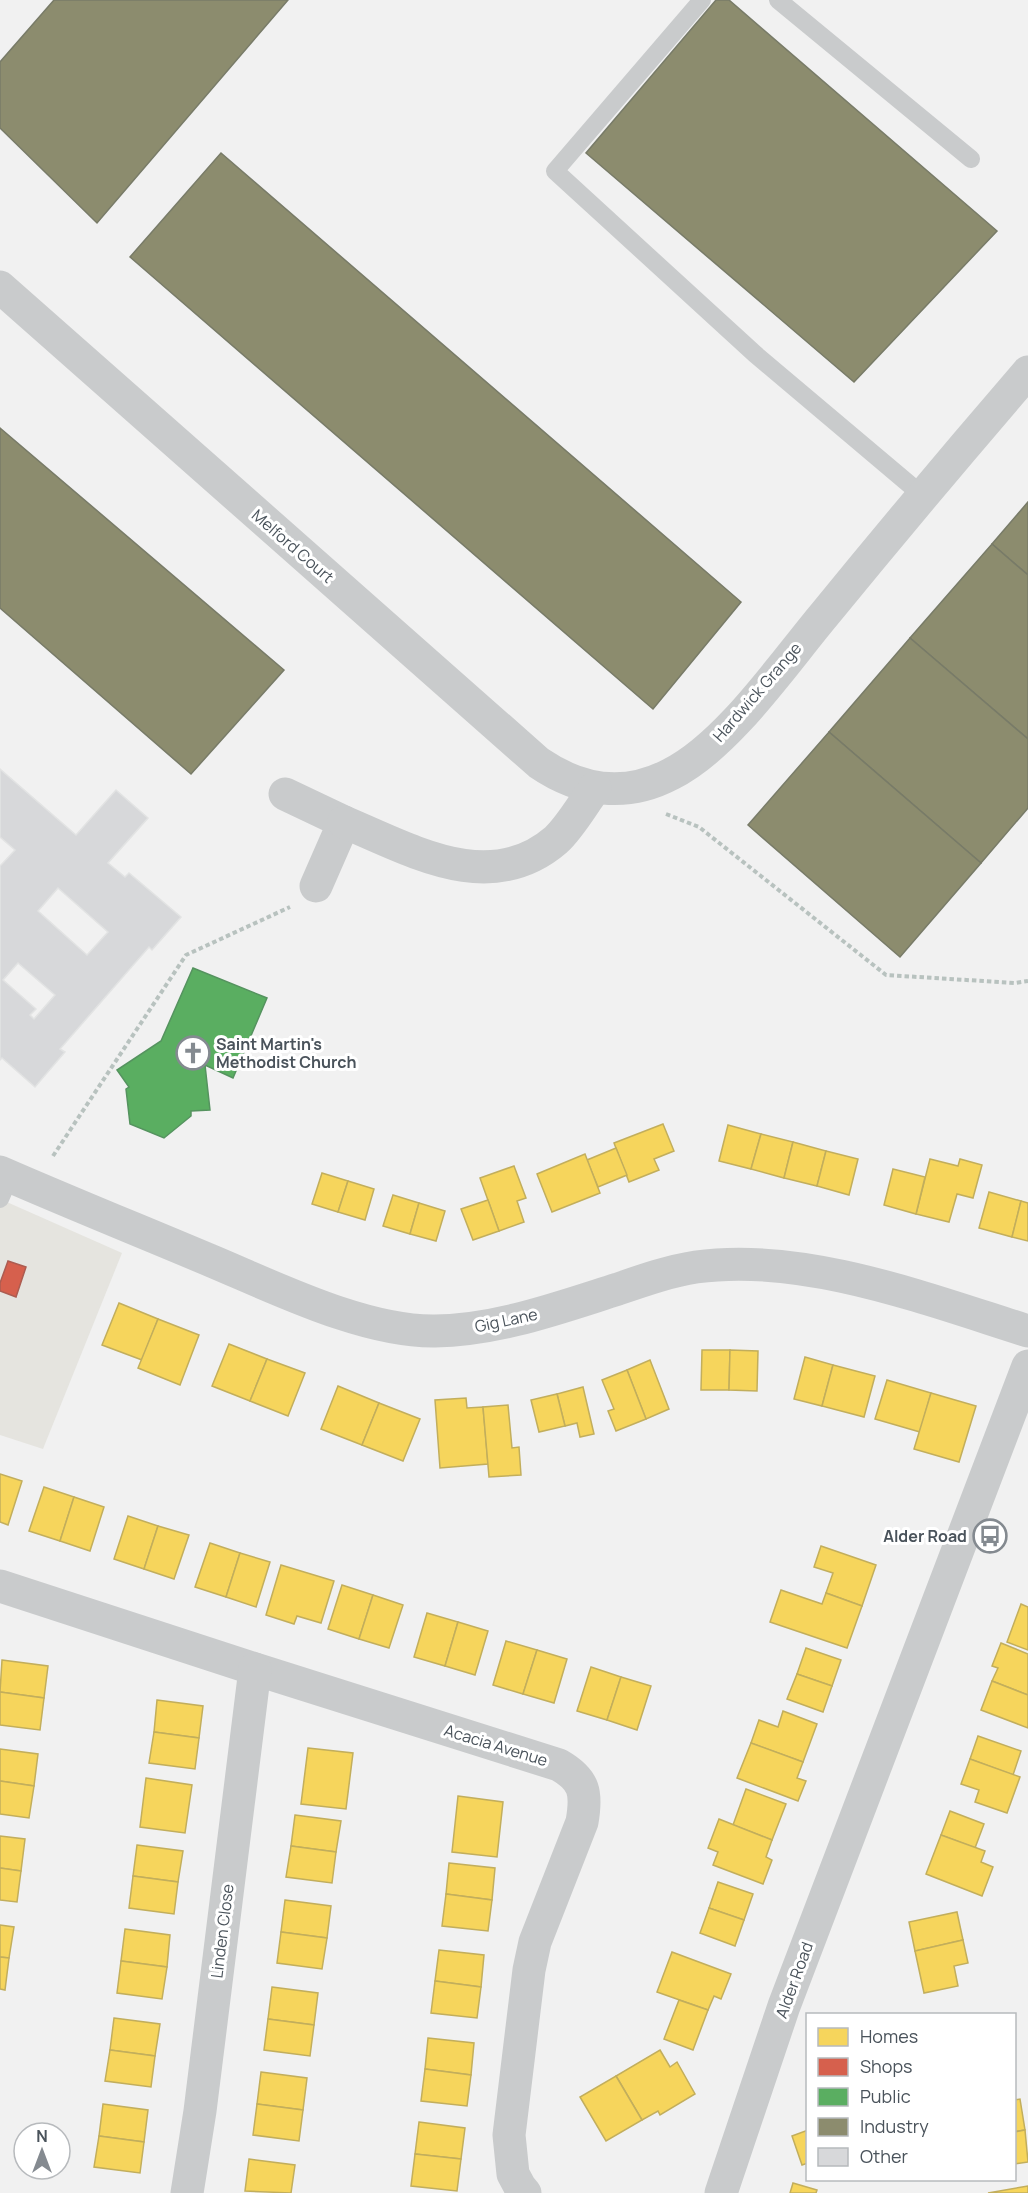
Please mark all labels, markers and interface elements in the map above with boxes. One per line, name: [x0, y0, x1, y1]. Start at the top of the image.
street label: Melford Court: [247, 504, 339, 588]
street label: Hardwick Grange: [708, 638, 806, 746]
place label: Saint Martin's Methodist Church: [216, 1033, 357, 1073]
church icon: Saint Martin's Methodist Church: [175, 1035, 211, 1071]
street label: Gig Lane: [473, 1303, 539, 1337]
bus stop icon: Alder Road: [972, 1518, 1008, 1554]
place label: Alder Road: [883, 1525, 967, 1547]
street label: Acacia Avenue: [442, 1719, 550, 1771]
street label: Linden Close: [205, 1883, 239, 1979]
street label: Alder Road: [770, 1939, 818, 2021]
legend: [806, 2013, 1016, 2181]
text: Homes: [860, 2024, 918, 2048]
text: Shops: [860, 2054, 912, 2078]
text: Public: [860, 2084, 911, 2108]
text: Industry: [860, 2114, 929, 2138]
north arrow: [12, 2121, 72, 2181]
text: N: [36, 2125, 48, 2147]
text: Other: [860, 2144, 908, 2168]

